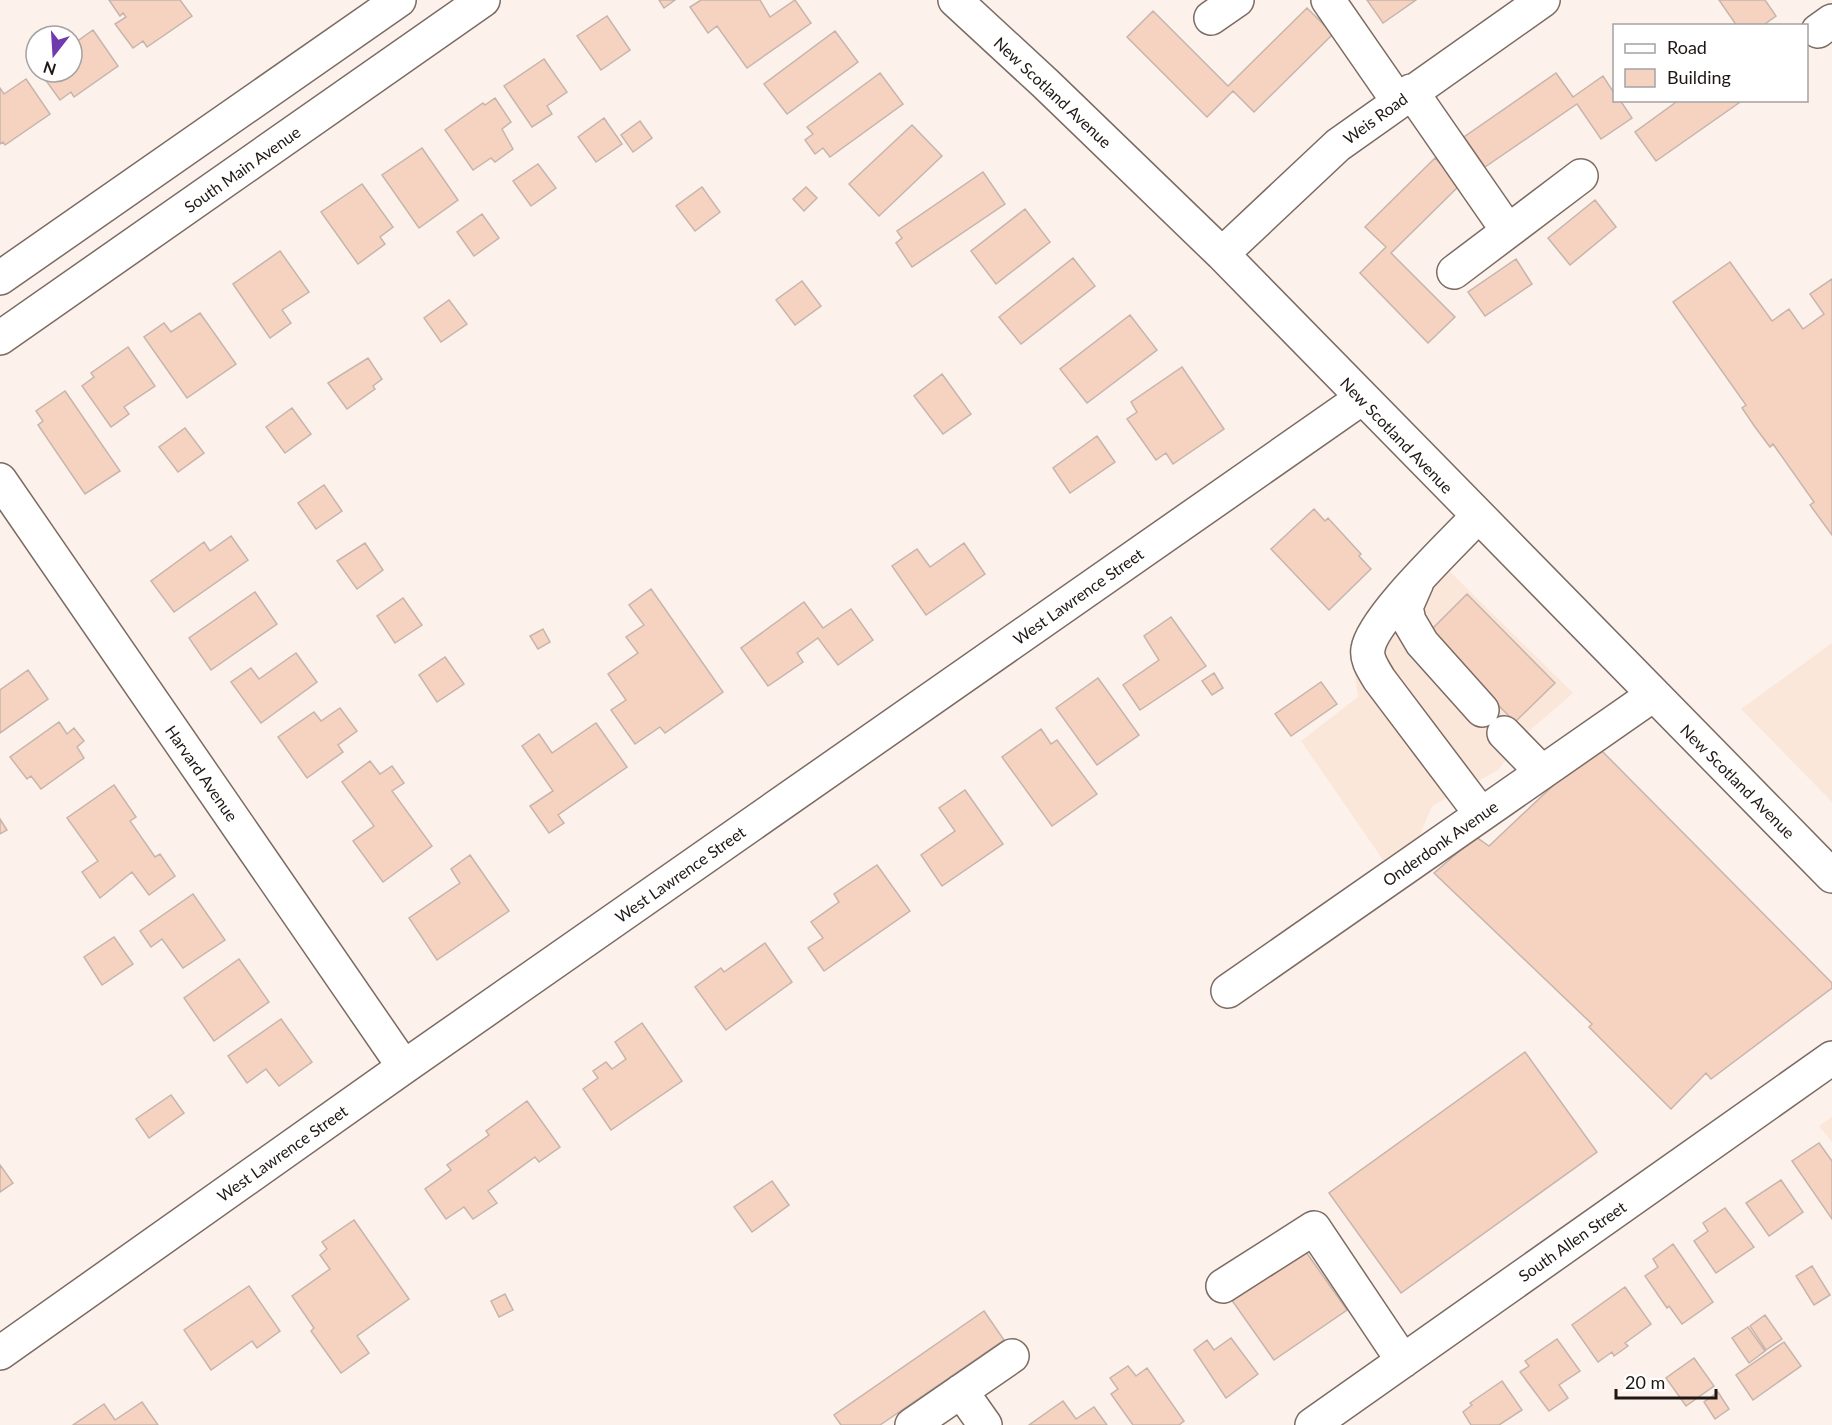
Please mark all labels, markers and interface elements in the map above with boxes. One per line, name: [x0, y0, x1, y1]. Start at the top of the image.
north arrow: [24, 24, 84, 84]
legend: [1613, 24, 1808, 102]
street label: New Scotland Avenue: [990, 33, 1116, 151]
text: Road: [1667, 36, 1707, 58]
text: N: [41, 58, 58, 80]
text: Building: [1667, 66, 1731, 88]
street label: Weis Road: [1339, 88, 1411, 148]
street label: South Main Avenue: [180, 122, 304, 216]
street label: New Scotland Avenue: [1337, 373, 1457, 497]
street label: West Lawrence Street: [1009, 544, 1147, 648]
street label: New Scotland Avenue: [1677, 720, 1799, 842]
street label: Harvard Avenue: [162, 721, 242, 825]
street label: Onderdonk Avenue: [1379, 796, 1501, 890]
street label: West Lawrence Street: [611, 822, 749, 926]
street label: West Lawrence Street: [213, 1101, 351, 1205]
street label: South Allen Street: [1515, 1197, 1630, 1285]
scale bar: [1616, 1362, 1716, 1400]
text: 20 m: [1625, 1371, 1665, 1393]

